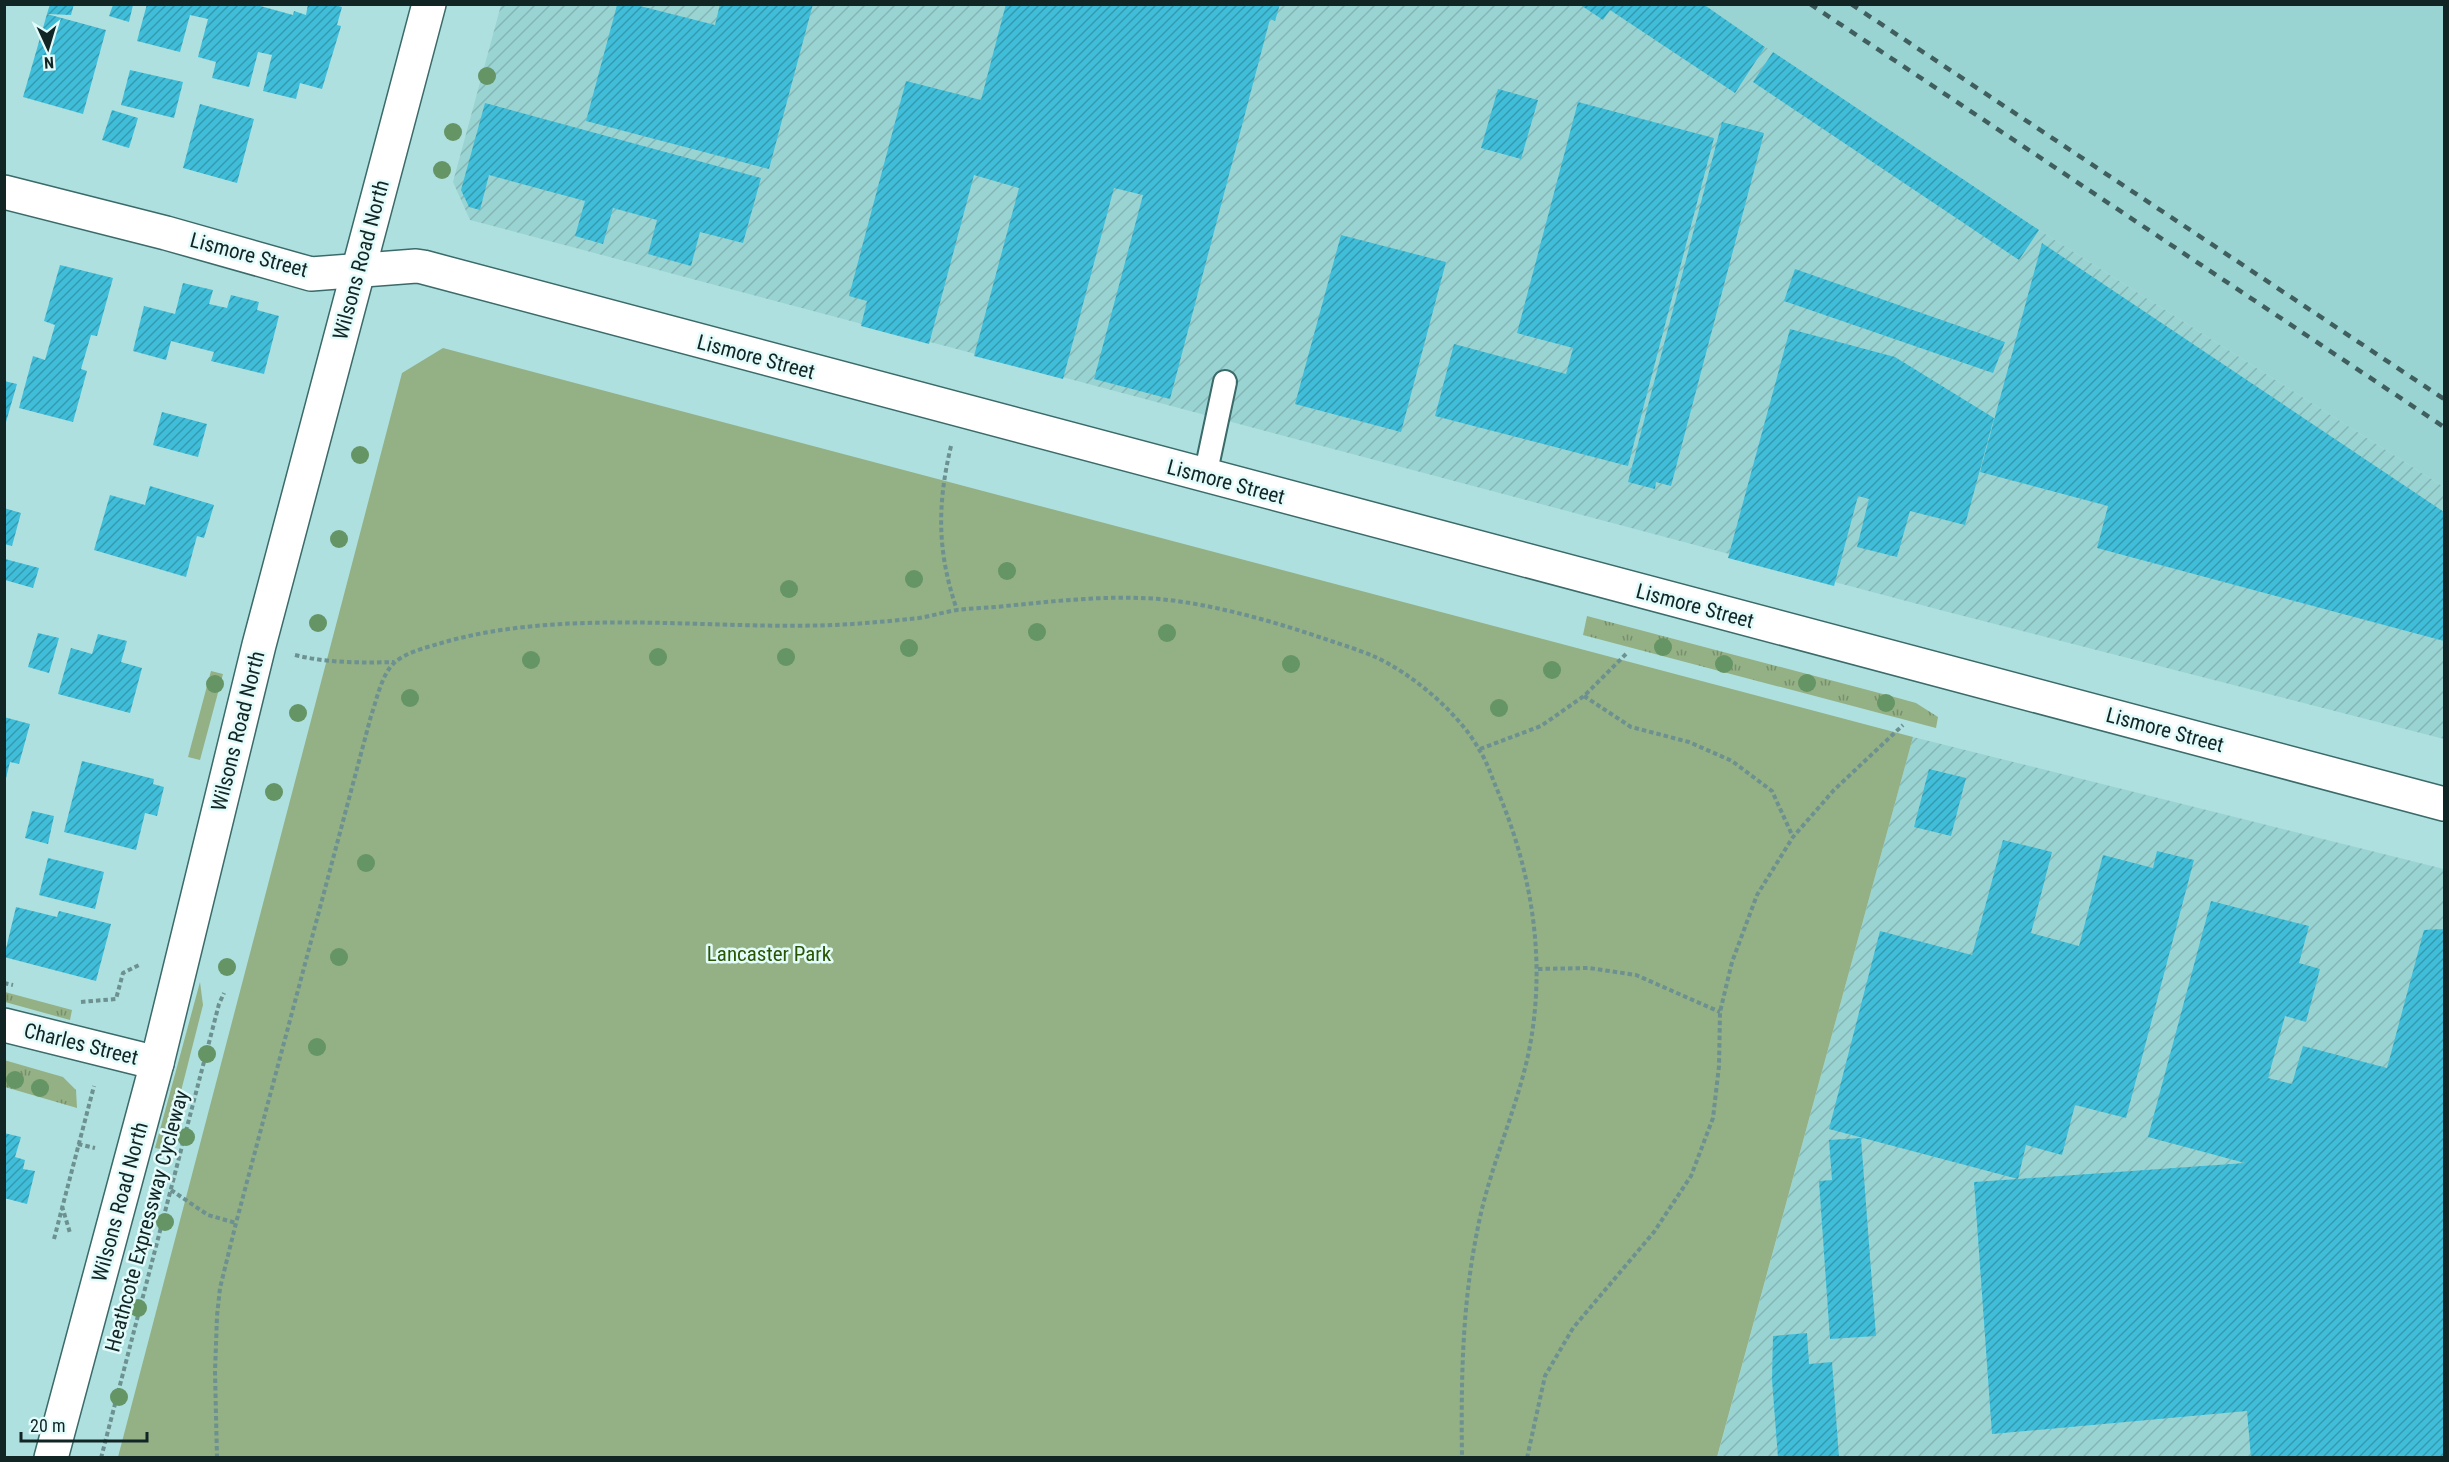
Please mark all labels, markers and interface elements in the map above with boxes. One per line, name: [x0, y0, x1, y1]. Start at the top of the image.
north arrow: [18, 18, 78, 78]
text: N: [43, 53, 55, 72]
street label: Wilsons Road North: [328, 178, 394, 342]
street label: Lismore Street: [188, 228, 310, 282]
street label: Lismore Street: [695, 330, 817, 384]
street label: Lismore Street: [1165, 455, 1287, 509]
street label: Lismore Street: [1634, 579, 1756, 633]
street label: Wilsons Road North: [207, 648, 269, 814]
street label: Lismore Street: [2104, 703, 2226, 757]
park label: Lancaster Park: [707, 942, 832, 966]
street label: Charles Street: [21, 1018, 141, 1070]
street label: Heathcote Expressway Cycleway: [100, 1087, 194, 1354]
street label: Wilsons Road North: [87, 1120, 153, 1284]
scale bar: [21, 1405, 147, 1443]
text: 20 m: [30, 1415, 65, 1436]

